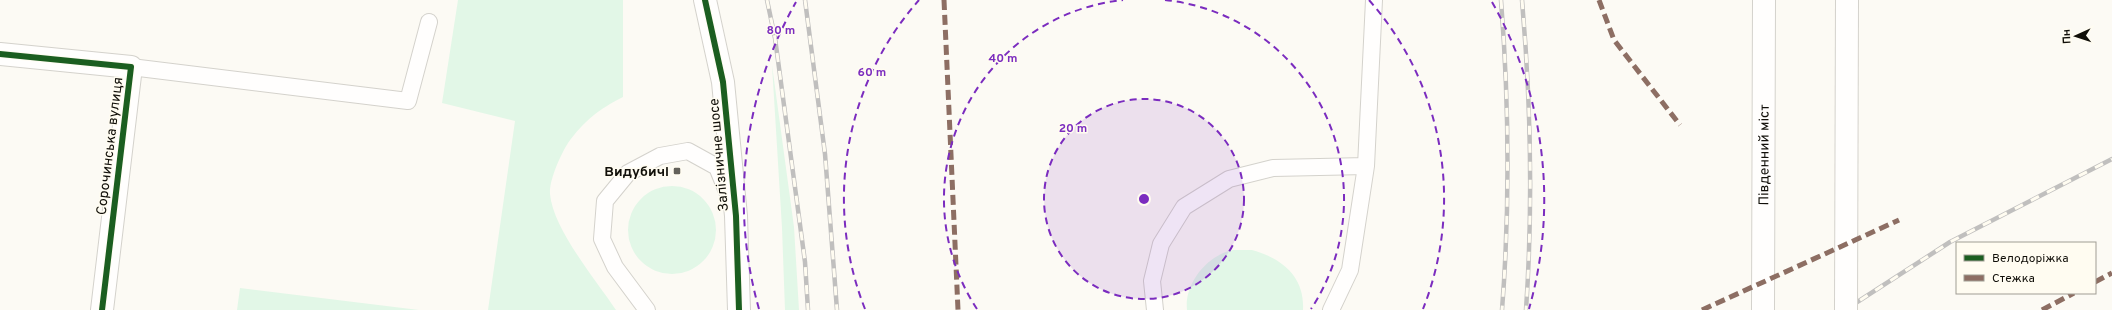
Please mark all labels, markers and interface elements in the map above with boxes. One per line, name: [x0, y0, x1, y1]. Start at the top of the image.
north arrow: [2056, 16, 2096, 56]
text: 80 m: [767, 23, 795, 39]
text: Пн: [2060, 29, 2074, 44]
text: 40 m: [988, 51, 1018, 67]
text: 60 m: [858, 65, 886, 81]
street label: Сорочинська вулиця: [94, 76, 127, 216]
street label: Залізничне шосе: [706, 97, 733, 212]
street label: Південний міст: [1756, 104, 1774, 206]
text: 20 m: [1059, 121, 1087, 137]
place label: Видубичі: [604, 164, 669, 181]
marker: Видубичі: [672, 166, 682, 176]
centre of rings: [1137, 192, 1151, 206]
legend: [1956, 242, 2096, 294]
text: Велодоріжка: [1992, 251, 2069, 267]
text: Стежка: [1992, 271, 2035, 287]

